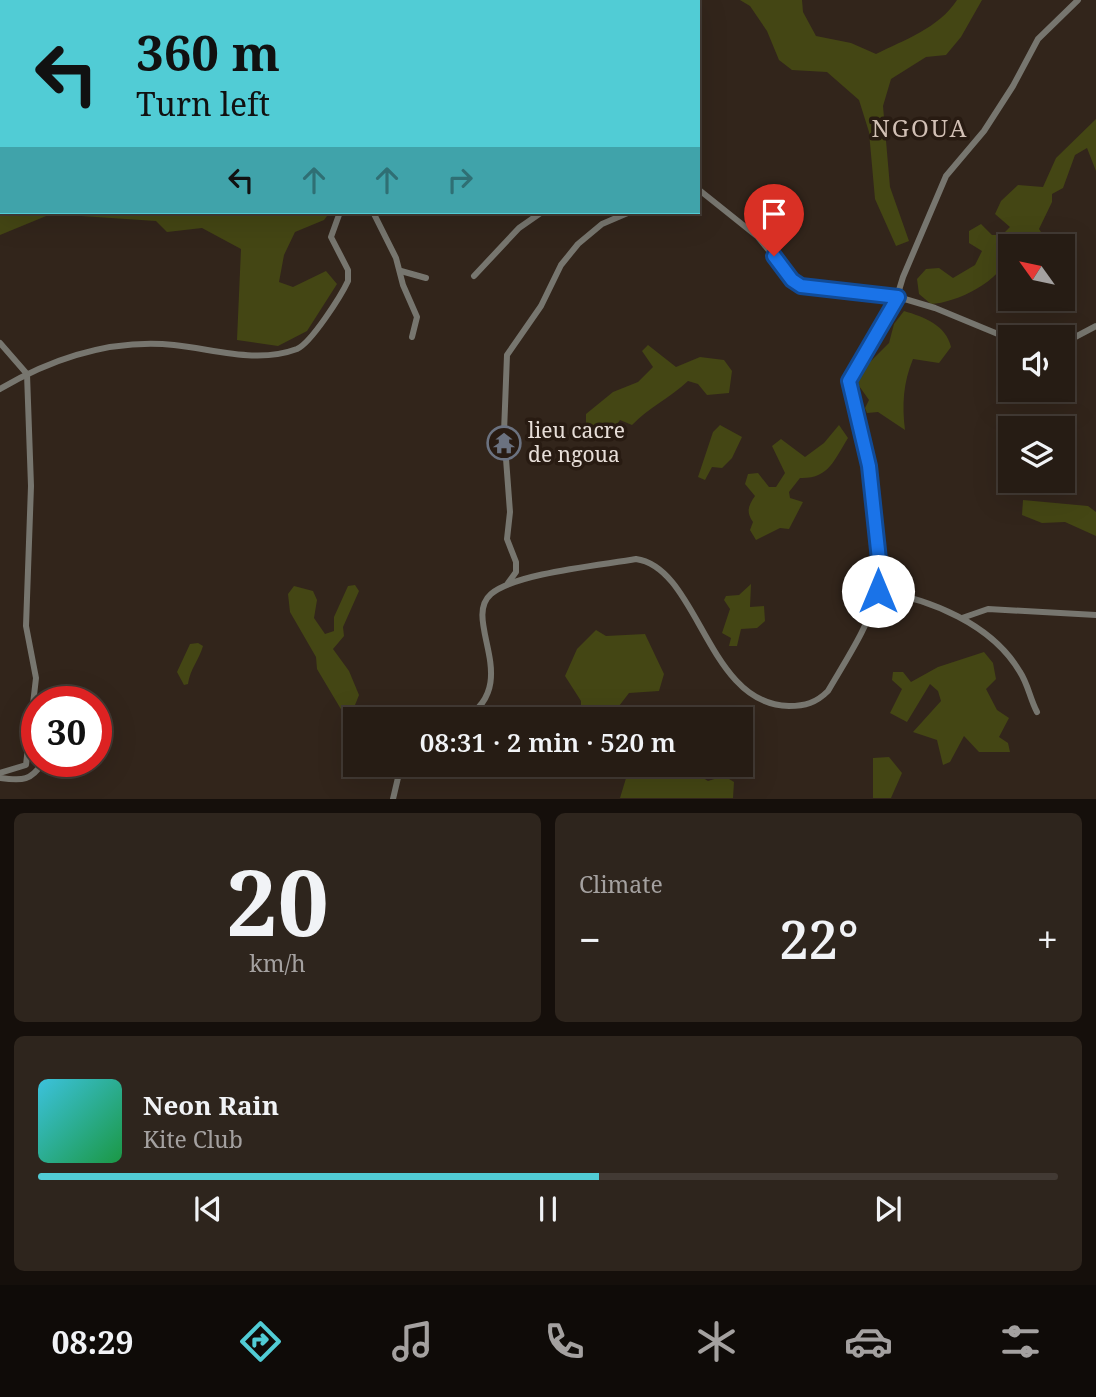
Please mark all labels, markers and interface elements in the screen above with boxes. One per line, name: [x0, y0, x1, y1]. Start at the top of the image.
text: 360 m: [136, 19, 280, 85]
icon: left: [21, 28, 112, 119]
text: Turn left: [136, 82, 270, 125]
district label: NGOUA: [872, 111, 968, 144]
icon: left: [222, 161, 260, 199]
icon: ahead: [295, 161, 333, 199]
icon: ahead: [368, 161, 406, 199]
icon: right: [441, 161, 479, 199]
pin: [744, 184, 804, 256]
icon: arrive: [755, 195, 793, 233]
north arrow: [998, 234, 1074, 312]
map controls: [998, 234, 1075, 493]
button: sound: [998, 325, 1075, 402]
place label: lieu cacre de ngoua: [528, 416, 625, 468]
button: layers: [998, 416, 1075, 493]
temple icon: lieu cacre de ngoua: [485, 424, 523, 462]
position arrow: [841, 554, 915, 628]
speed limit sign: 30: [21, 686, 112, 777]
text: 08:31 · 2 min · 520 m: [420, 724, 676, 760]
text: 20: [226, 839, 329, 963]
text: Climate: [579, 868, 663, 900]
text: 22°: [779, 903, 859, 974]
text: −: [579, 913, 601, 965]
text: +: [1037, 913, 1058, 965]
text: km/h: [249, 947, 306, 979]
text: Neon Rain: [143, 1087, 279, 1123]
text: Kite Club: [143, 1123, 243, 1155]
icon: previous: [189, 1190, 227, 1228]
icon: pause: [529, 1190, 567, 1228]
icon: next: [869, 1190, 907, 1228]
icon: directions: [236, 1317, 285, 1366]
icon: music: [388, 1317, 437, 1366]
icon: phone: [540, 1317, 589, 1366]
icon: climate: [692, 1317, 741, 1366]
icon: car: [844, 1317, 893, 1366]
icon: filters: [996, 1317, 1045, 1366]
text: 08:29: [51, 1320, 133, 1363]

